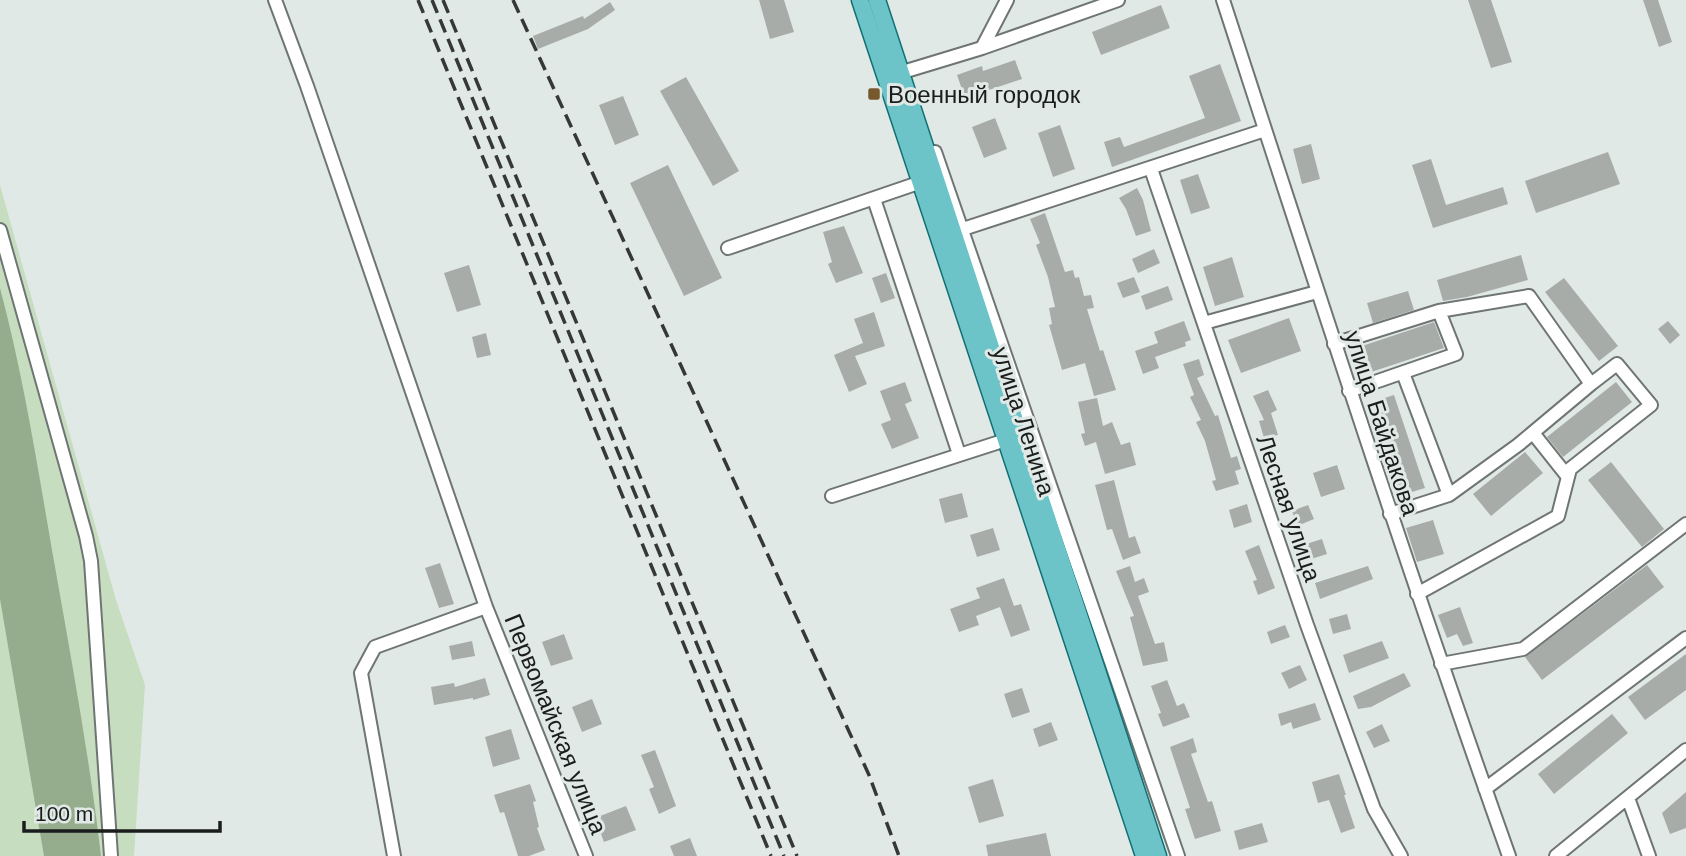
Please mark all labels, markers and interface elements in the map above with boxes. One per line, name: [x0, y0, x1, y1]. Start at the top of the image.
place label: Военный городок: [888, 81, 1081, 108]
marker: Военный городок: [866, 86, 882, 102]
street label: улица Байдакова: [1339, 327, 1425, 519]
street label: улица Ленина: [987, 343, 1061, 499]
street label: Лесная улица: [1251, 431, 1327, 586]
street label: Первомайская улица: [499, 610, 613, 839]
scale bar: [24, 790, 220, 834]
text: 100 m: [35, 802, 93, 825]

